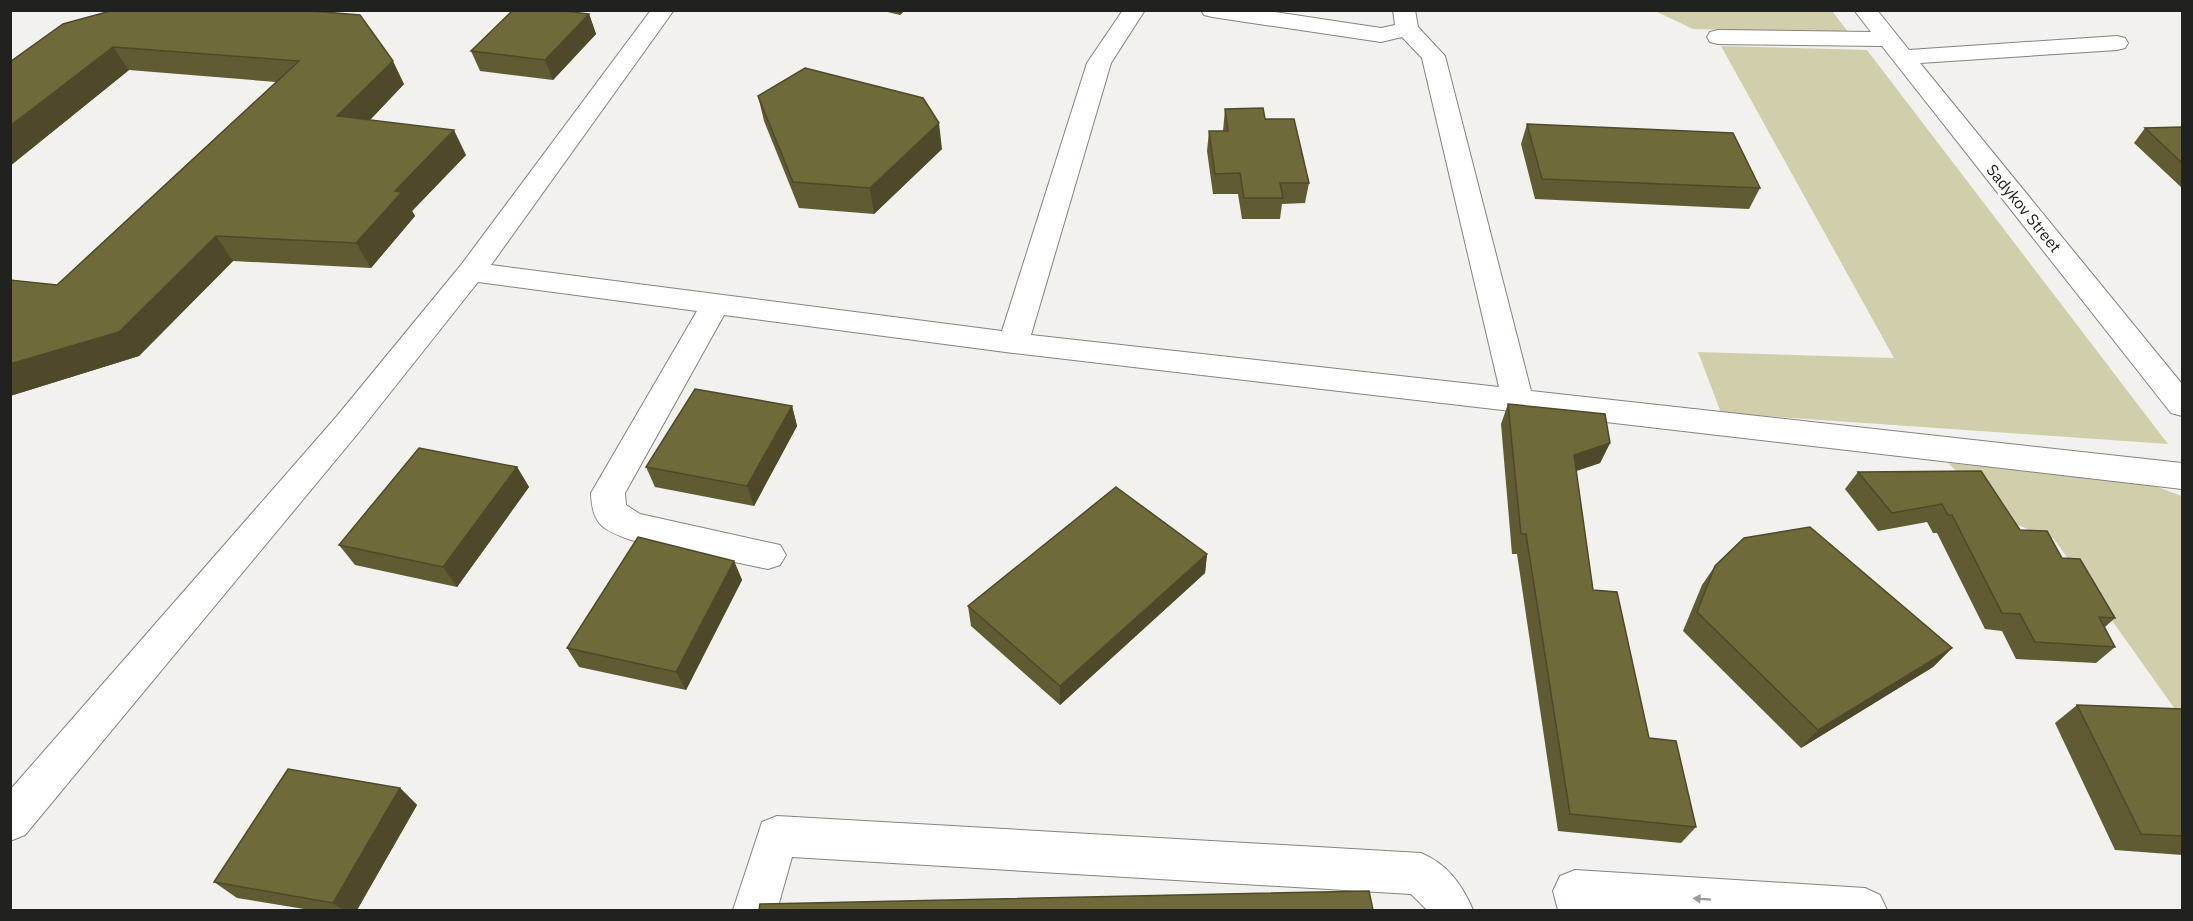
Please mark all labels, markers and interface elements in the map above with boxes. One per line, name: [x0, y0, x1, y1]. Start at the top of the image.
street label: Sadykov Street: [1982, 160, 2066, 256]
one-way arrow: [1692, 894, 1711, 904]

